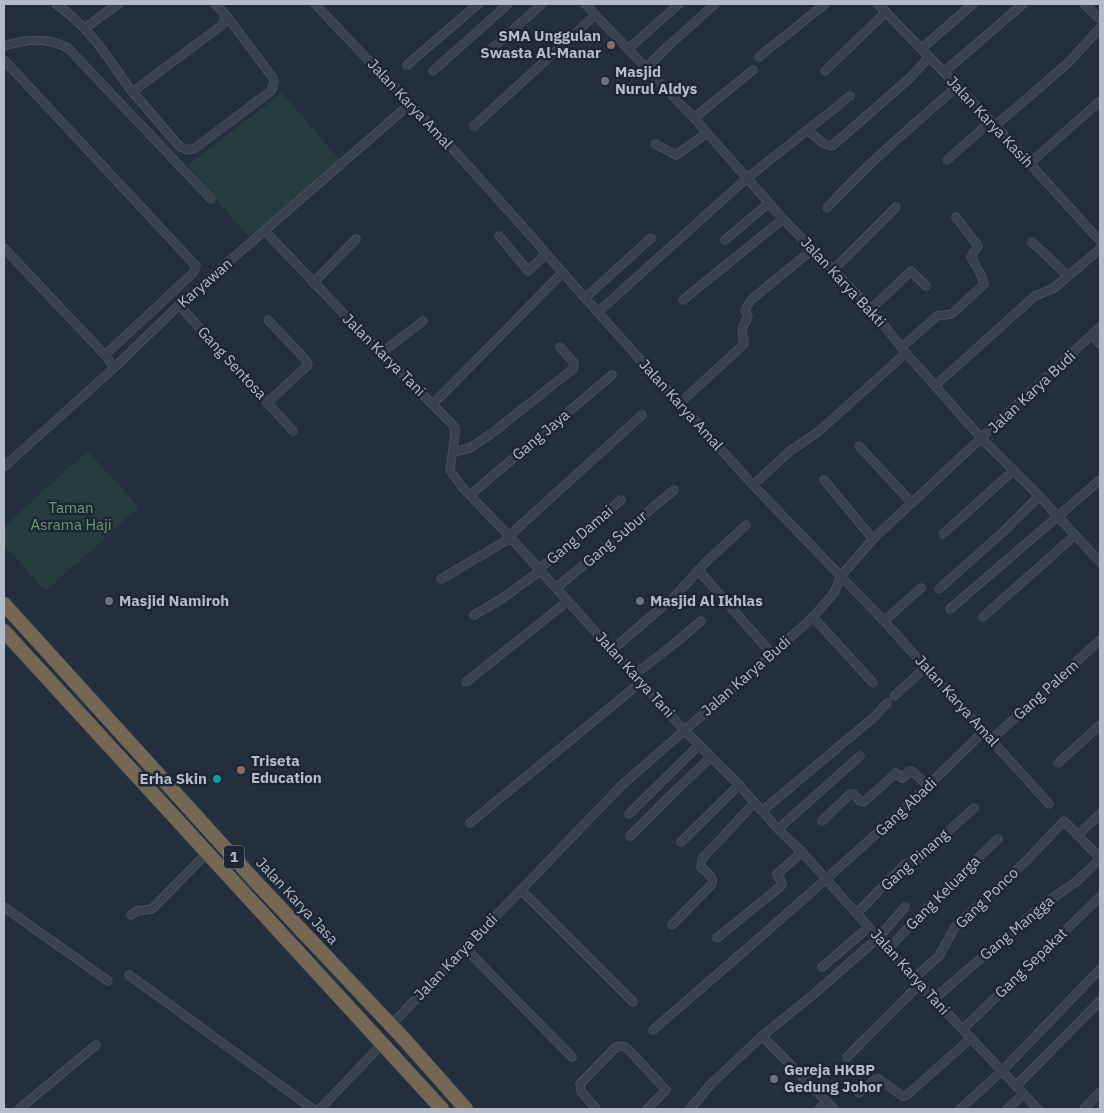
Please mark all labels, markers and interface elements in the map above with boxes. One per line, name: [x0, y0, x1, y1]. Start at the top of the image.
place label: SMA Unggulan Swasta Al-Manar: [480, 26, 601, 62]
marker: SMA Unggulan Swasta Al-Manar: [605, 39, 617, 51]
street label: Jalan Karya Amal: [364, 55, 457, 153]
place label: Masjid Nurul Aldys: [615, 62, 698, 98]
street label: Jalan Karya Kasih: [943, 72, 1038, 171]
marker: Masjid Nurul Aldys: [599, 75, 611, 87]
street label: Jalan Karya Bakti: [797, 233, 890, 331]
street label: Karyawan: [173, 254, 236, 311]
street label: Jalan Karya Tani: [339, 309, 430, 400]
street label: Gang Sentosa: [194, 322, 271, 403]
street label: Jalan Karya Budi: [984, 346, 1079, 437]
street label: Jalan Karya Amal: [635, 355, 727, 454]
street label: Gang Jaya: [508, 405, 573, 464]
park label: Taman Asrama Haji: [30, 498, 112, 534]
street label: Gang Damai: [542, 501, 617, 568]
street label: Gang Subur: [579, 506, 651, 571]
place label: Masjid Namiroh: [119, 591, 229, 610]
place label: Masjid Al Ikhlas: [650, 591, 763, 610]
marker: Masjid Namiroh: [103, 595, 115, 607]
marker: Masjid Al Ikhlas: [634, 595, 646, 607]
street label: Jalan Karya Tani: [592, 628, 679, 722]
street label: Jalan Karya Budi: [697, 632, 794, 720]
street label: Jalan Karya Amal: [911, 651, 1003, 750]
street label: Gang Palem: [1009, 656, 1082, 724]
place label: Triseta Education: [251, 751, 322, 787]
marker: Triseta Education: [235, 764, 247, 776]
place label: Erha Skin: [140, 769, 207, 788]
marker: Erha Skin: [211, 773, 223, 785]
street label: Gang Abadi: [871, 773, 940, 840]
street label: Gang Pinang: [877, 825, 953, 894]
road number: 1: [224, 846, 244, 869]
street label: Gang Keluarga: [901, 851, 984, 934]
street label: Jalan Karya Jasa: [252, 853, 343, 948]
street label: Gang Ponco: [951, 863, 1022, 932]
street label: Gang Mangga: [976, 891, 1058, 964]
street label: Jalan Karya Budi: [410, 910, 501, 1004]
street label: Gang Sepakat: [991, 923, 1071, 1002]
street label: Jalan Karya Tani: [867, 925, 954, 1019]
place label: Gereja HKBP Gedung Johor: [784, 1060, 882, 1096]
marker: Gereja HKBP Gedung Johor: [768, 1073, 780, 1085]

